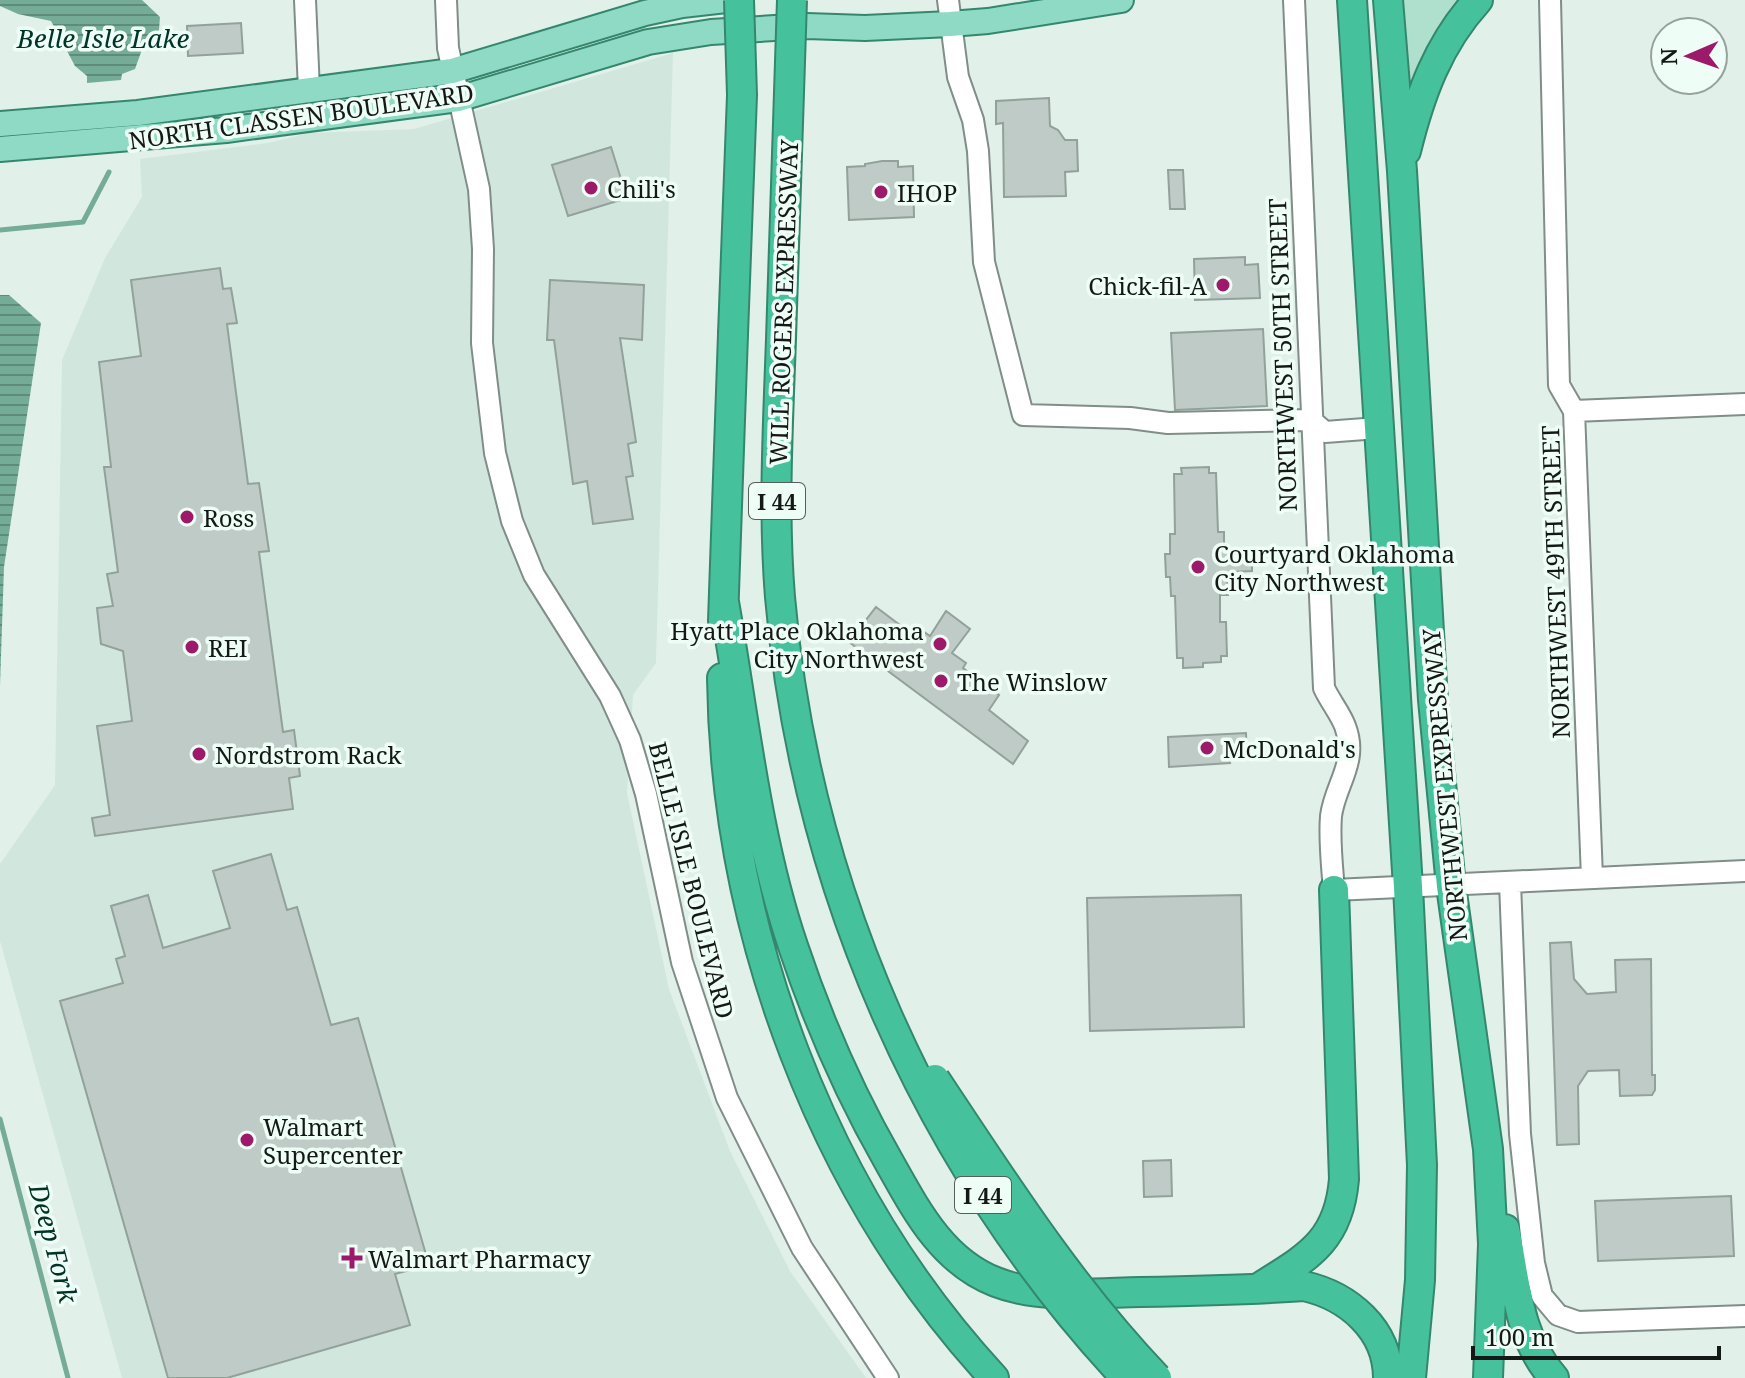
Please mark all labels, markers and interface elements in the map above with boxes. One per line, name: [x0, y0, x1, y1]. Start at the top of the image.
north arrow: [1649, 16, 1729, 96]
water label: Belle Isle Lake: [16, 20, 190, 56]
text: N: [1653, 48, 1683, 66]
street label: NORTH CLASSEN BOULEVARD: [126, 75, 476, 157]
street label: WILL ROGERS EXPRESSWAY: [761, 138, 805, 465]
place label: Chili's: [607, 172, 676, 205]
place label: IHOP: [897, 176, 957, 209]
marker: Chili's: [582, 179, 600, 197]
marker: IHOP: [872, 183, 890, 201]
street label: NORTHWEST 50TH STREET: [1260, 198, 1304, 512]
place label: Chick-fil-A: [1088, 269, 1207, 302]
marker: Chick-fil-A: [1214, 276, 1232, 294]
street label: NORTHWEST 49TH STREET: [1533, 425, 1577, 739]
road number: I 44: [749, 483, 805, 519]
place label: Ross: [203, 501, 254, 534]
marker: Ross: [178, 508, 196, 526]
place label: Courtyard Oklahoma City Northwest: [1214, 537, 1455, 598]
marker: Courtyard Oklahoma City Northwest: [1189, 558, 1207, 576]
place label: Hyatt Place Oklahoma City Northwest: [670, 614, 924, 675]
street label: NORTHWEST EXPRESSWAY: [1414, 626, 1474, 943]
place label: REI: [208, 631, 248, 664]
marker: Hyatt Place Oklahoma City Northwest: [931, 635, 949, 653]
marker: REI: [183, 638, 201, 656]
place label: The Winslow: [957, 665, 1107, 698]
marker: The Winslow: [932, 672, 950, 690]
place label: McDonald's: [1223, 732, 1356, 765]
place label: Nordstrom Rack: [215, 738, 403, 771]
street label: BELLE ISLE BOULEVARD: [642, 738, 742, 1022]
marker: McDonald's: [1198, 739, 1216, 757]
marker: Nordstrom Rack: [190, 745, 208, 763]
place label: Walmart Supercenter: [263, 1110, 403, 1171]
marker: Walmart Supercenter: [238, 1131, 256, 1149]
road number: I 44: [955, 1177, 1011, 1213]
water label: Deep Fork: [21, 1178, 88, 1308]
place label: Walmart Pharmacy: [368, 1242, 591, 1275]
marker: Walmart Pharmacy: [343, 1249, 361, 1267]
scale bar: [1473, 1310, 1719, 1360]
text: 100 m: [1485, 1320, 1554, 1353]

